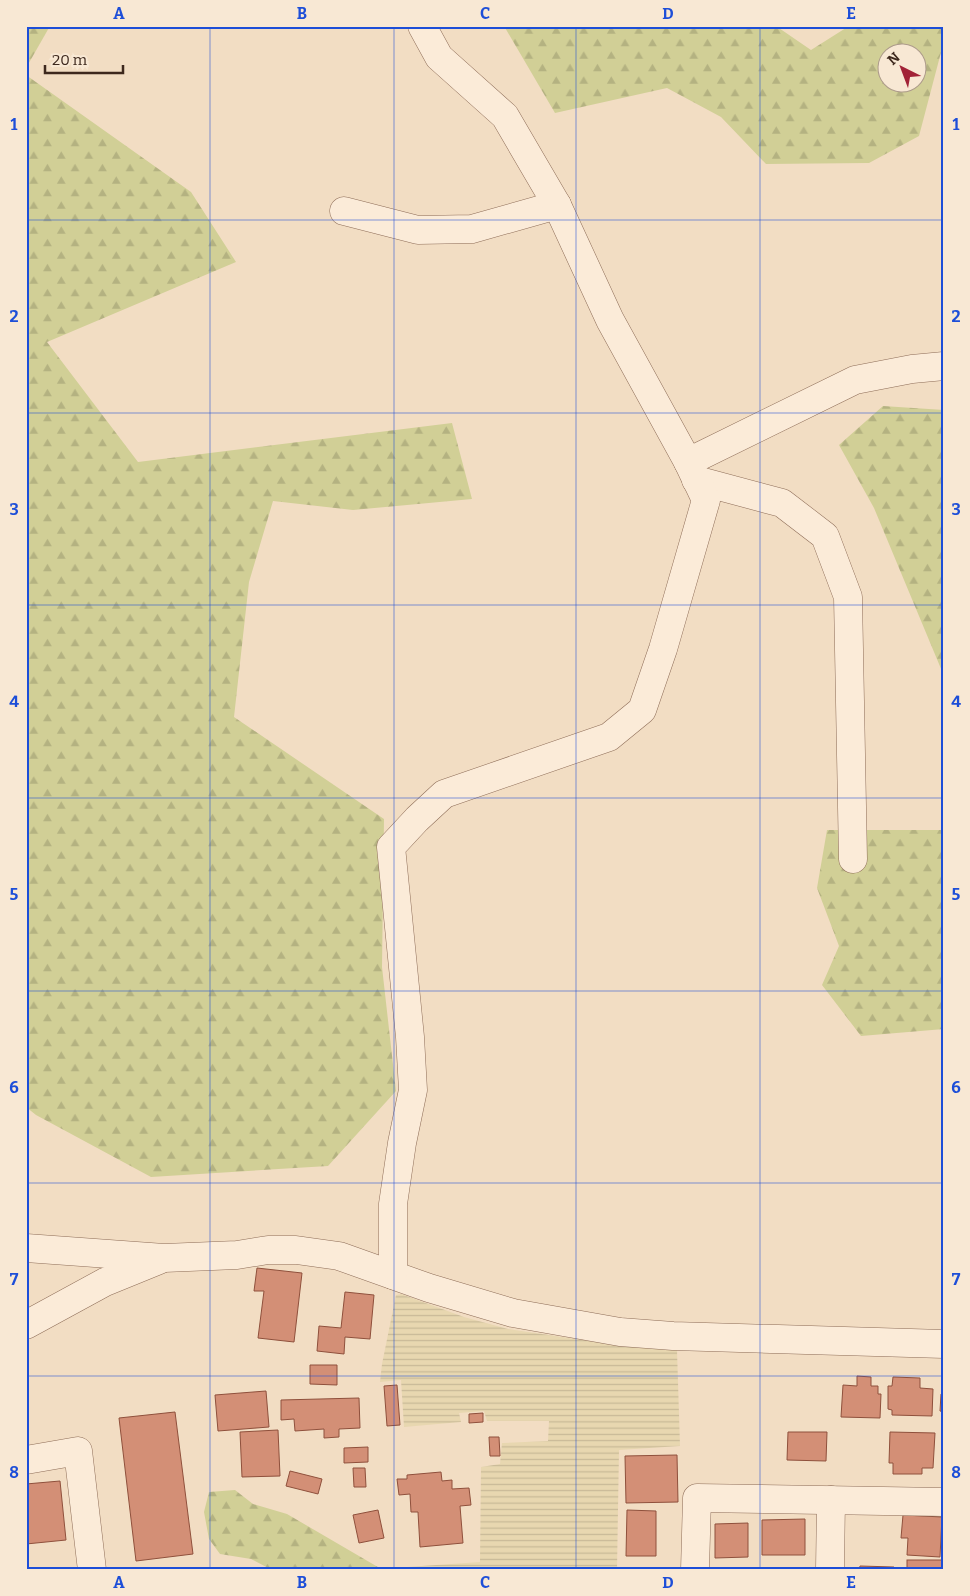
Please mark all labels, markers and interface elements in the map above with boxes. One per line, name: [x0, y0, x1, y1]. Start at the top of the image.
text: A: [113, 4, 125, 23]
text: B: [297, 4, 307, 23]
text: C: [480, 4, 490, 23]
text: D: [662, 4, 674, 23]
text: E: [846, 4, 856, 23]
scale bar: [45, 42, 122, 74]
north arrow: [878, 42, 928, 92]
text: N: [884, 49, 903, 69]
text: 20 m: [52, 51, 88, 69]
text: 1: [11, 115, 18, 134]
text: 1: [953, 115, 960, 134]
text: 2: [9, 307, 19, 326]
text: 2: [951, 307, 961, 326]
text: 3: [9, 500, 19, 519]
text: 3: [951, 500, 961, 519]
text: 4: [9, 692, 19, 711]
text: 4: [951, 692, 961, 711]
text: 5: [10, 885, 19, 904]
text: 5: [952, 885, 961, 904]
text: 6: [9, 1078, 19, 1097]
text: 6: [951, 1078, 961, 1097]
text: 7: [10, 1270, 19, 1289]
text: 7: [952, 1270, 961, 1289]
text: 8: [9, 1463, 19, 1482]
text: 8: [951, 1463, 961, 1482]
text: A: [113, 1573, 125, 1592]
text: B: [297, 1573, 307, 1592]
text: C: [480, 1573, 490, 1592]
text: D: [662, 1573, 674, 1592]
text: E: [846, 1573, 856, 1592]

